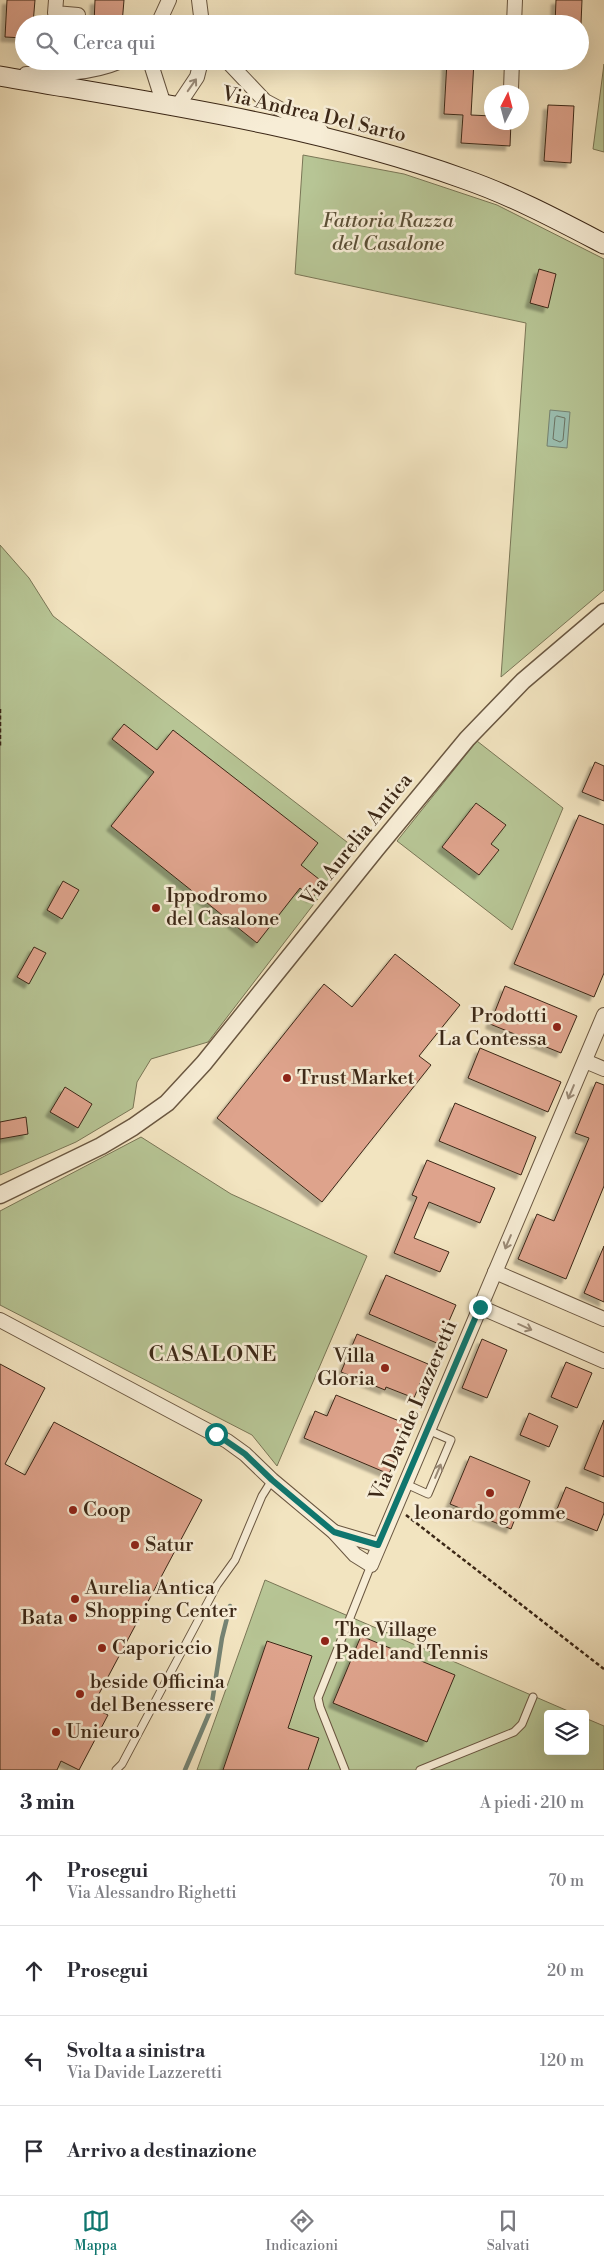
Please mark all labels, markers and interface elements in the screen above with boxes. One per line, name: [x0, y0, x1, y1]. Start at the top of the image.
search box: [15, 15, 589, 70]
icon: search: [33, 29, 61, 57]
text: Cerca qui: [73, 31, 156, 55]
one-way arrow: [187, 79, 197, 93]
street label: Via Andrea Del Sarto: [218, 81, 409, 148]
north arrow: [484, 85, 529, 130]
park label: Fattoria Razza del Casalone: [322, 209, 455, 257]
street label: Via Aurelia Antica: [295, 768, 419, 912]
place label: Ippodromo del Casalone: [166, 884, 279, 932]
marker: Ippodromo del Casalone: [150, 902, 162, 914]
place label: Prodotti La Contessa: [438, 1004, 548, 1052]
marker: Prodotti La Contessa: [551, 1021, 563, 1033]
place label: Trust Market: [297, 1066, 415, 1091]
marker: Trust Market: [281, 1072, 293, 1084]
one-way arrow: [566, 1084, 576, 1099]
one-way arrow: [503, 1234, 512, 1249]
route end: [469, 1296, 492, 1319]
street label: Via Davide Lazzeretti: [364, 1317, 463, 1506]
one-way arrow: [517, 1322, 532, 1332]
district label: CASALONE: [148, 1341, 278, 1368]
place label: Villa Gloria: [317, 1344, 376, 1392]
marker: Villa Gloria: [379, 1362, 391, 1374]
route start: [205, 1423, 228, 1446]
one-way arrow: [433, 1464, 443, 1479]
marker: leonardo gomme: [484, 1487, 496, 1499]
place label: Coop: [83, 1498, 131, 1523]
place label: leonardo gomme: [414, 1501, 566, 1526]
marker: Coop: [67, 1504, 79, 1516]
place label: Satur: [145, 1533, 194, 1558]
marker: Satur: [129, 1539, 141, 1551]
place label: Aurelia Antica Shopping Center: [84, 1576, 238, 1624]
marker: Aurelia Antica Shopping Center: [69, 1593, 81, 1605]
place label: Bata: [20, 1606, 64, 1631]
marker: Bata: [67, 1612, 79, 1624]
place label: The Village Padel and Tennis: [335, 1618, 488, 1666]
marker: The Village Padel and Tennis: [319, 1635, 331, 1647]
place label: Caporiccio: [112, 1636, 212, 1661]
marker: Caporiccio: [96, 1642, 108, 1654]
place label: beside Officina del Benessere: [90, 1670, 226, 1718]
marker: beside Officina del Benessere: [74, 1688, 86, 1700]
map controls: [544, 1710, 589, 1755]
button: layers: [544, 1710, 589, 1755]
place label: Unieuro: [66, 1720, 140, 1745]
marker: Unieuro: [50, 1726, 62, 1738]
text: 3 min: [20, 1790, 75, 1816]
text: A piedi · 210 m: [480, 1793, 584, 1813]
text: Prosegui: [67, 1859, 148, 1883]
icon: ahead: [20, 1867, 48, 1895]
text: 70 m: [548, 1871, 584, 1891]
text: Via Alessandro Righetti: [67, 1883, 237, 1903]
icon: ahead: [20, 1957, 48, 1985]
text: Prosegui: [67, 1959, 148, 1983]
text: 20 m: [547, 1961, 584, 1981]
text: Svolta a sinistra: [67, 2039, 205, 2063]
icon: left: [20, 2047, 48, 2075]
text: 120 m: [540, 2051, 584, 2071]
text: Via Davide Lazzeretti: [67, 2063, 222, 2083]
icon: arrive: [20, 2137, 48, 2165]
text: Arrivo a destinazione: [67, 2139, 257, 2163]
tab: Mappa: [74, 2207, 117, 2255]
tab: Indicazioni: [266, 2207, 338, 2255]
tab: Salvati: [487, 2207, 530, 2255]

